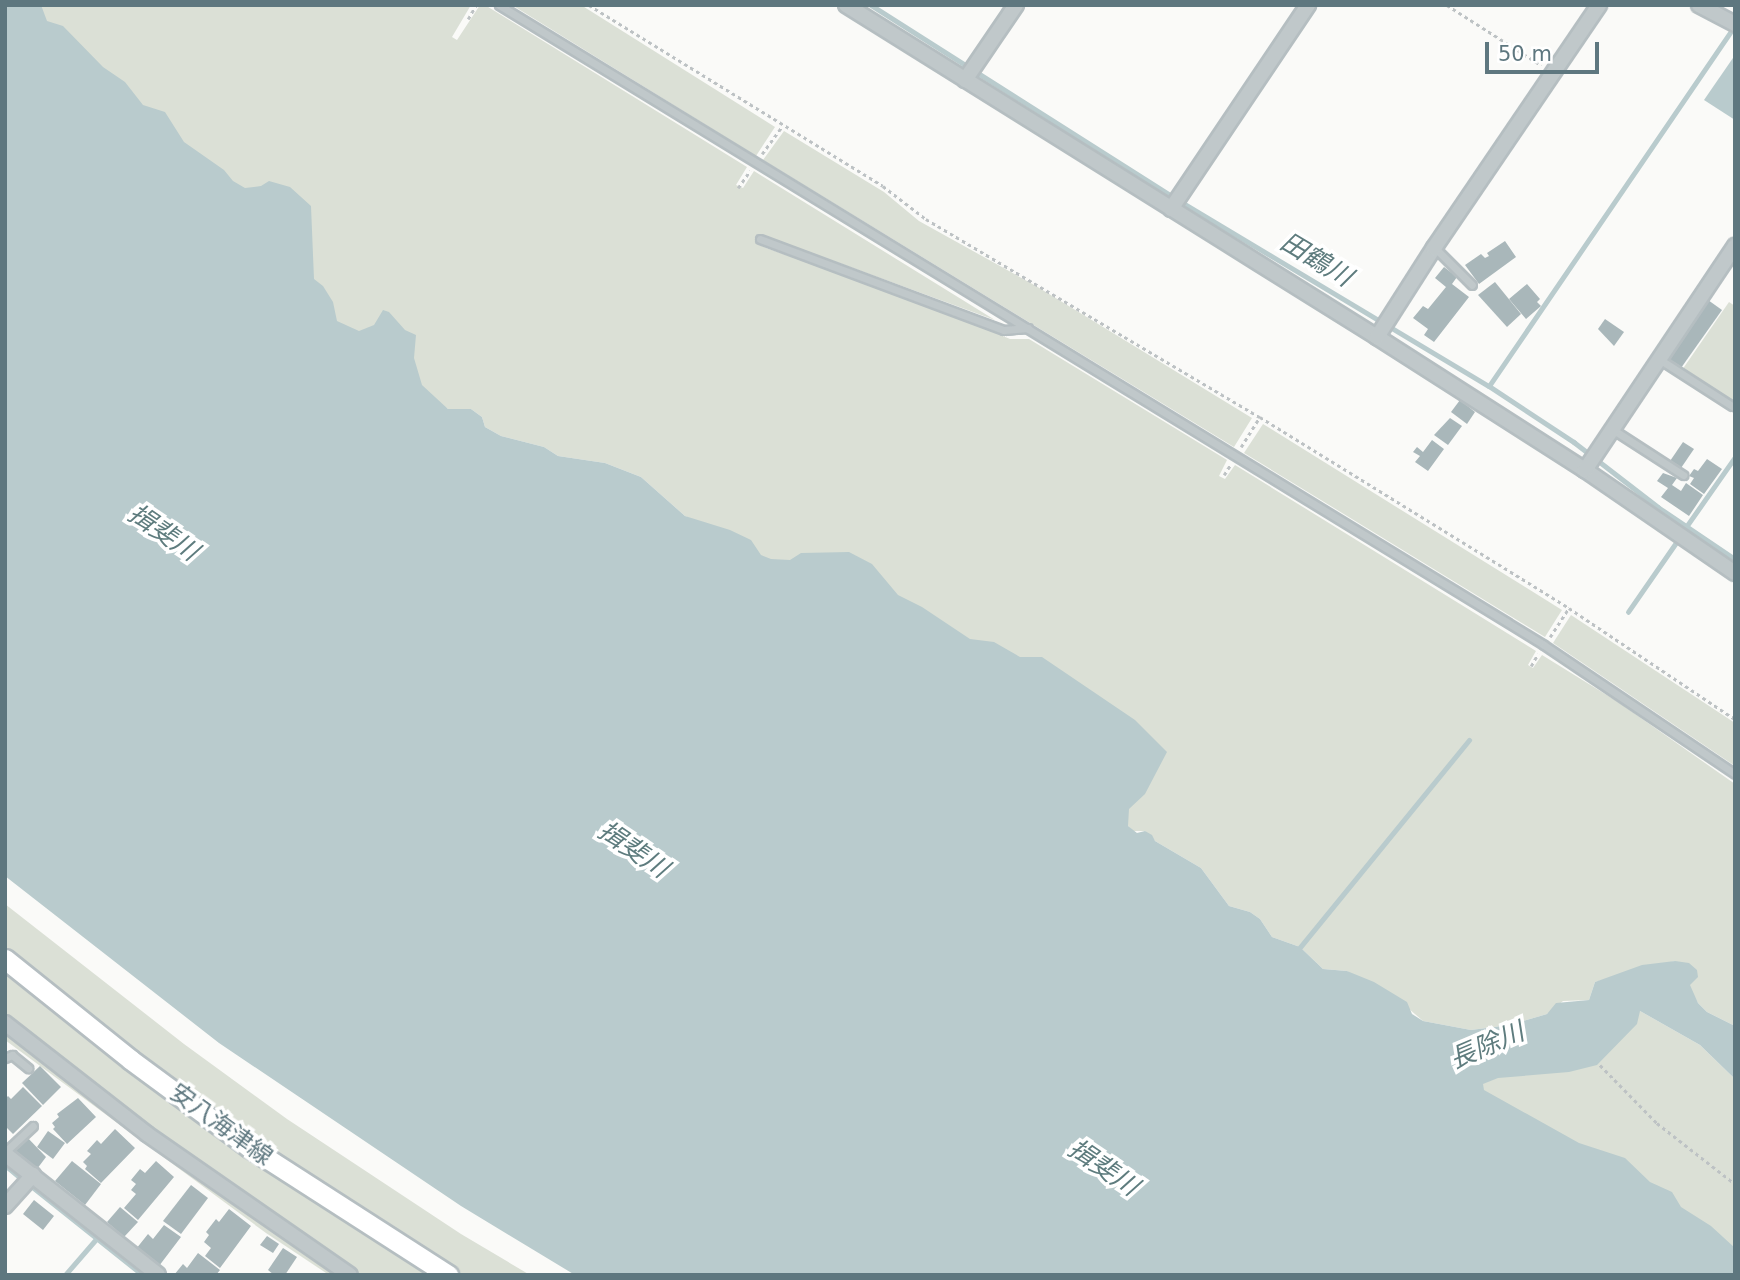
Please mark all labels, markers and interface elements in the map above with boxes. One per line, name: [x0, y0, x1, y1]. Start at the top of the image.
scale bar: [1488, 28, 1602, 72]
text: 50 m: [1498, 42, 1552, 66]
water label: 田鶴川: [1275, 227, 1357, 293]
water label: 揖斐川: [122, 498, 204, 568]
water label: 揖斐川: [592, 815, 674, 885]
water label: 長除川: [1445, 1016, 1529, 1076]
street label: 安八海津線: [164, 1078, 278, 1172]
water label: 揖斐川: [1062, 1133, 1144, 1203]

